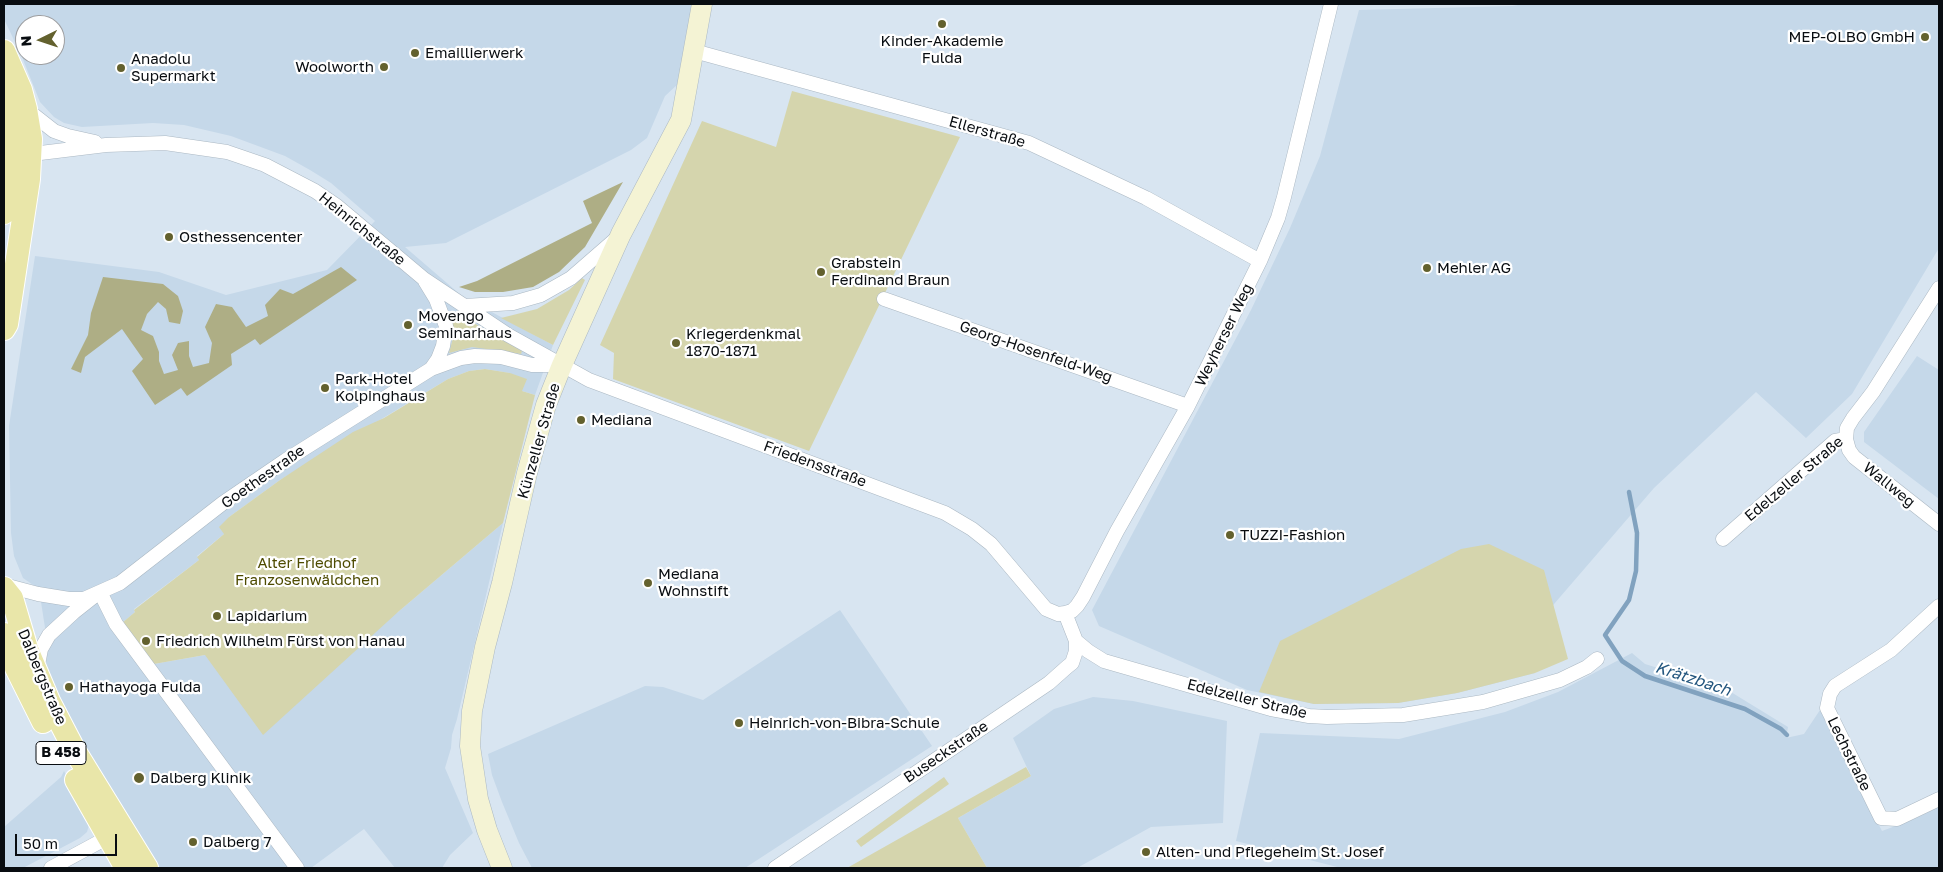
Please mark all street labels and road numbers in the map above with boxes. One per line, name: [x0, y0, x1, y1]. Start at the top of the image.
street label: Ellerstraße: [947, 113, 1027, 151]
street label: Heinrichstraße: [315, 189, 409, 269]
street label: Weyherser Weg: [1191, 281, 1257, 389]
street label: Georg-Hosenfeld-Weg: [957, 317, 1115, 387]
street label: Künzeller Straße: [514, 381, 564, 501]
street label: Edelzeller Straße: [1741, 433, 1847, 525]
street label: Friedensstraße: [761, 437, 869, 491]
street label: Goethestraße: [218, 442, 308, 512]
street label: Wallweg: [1859, 459, 1919, 511]
street label: Dalbergstraße: [14, 626, 70, 728]
street label: Edelzeller Straße: [1185, 675, 1309, 723]
street label: Lechstraße: [1823, 714, 1875, 794]
street label: Buseckstraße: [900, 717, 992, 787]
road number: B 458: [36, 741, 86, 764]

